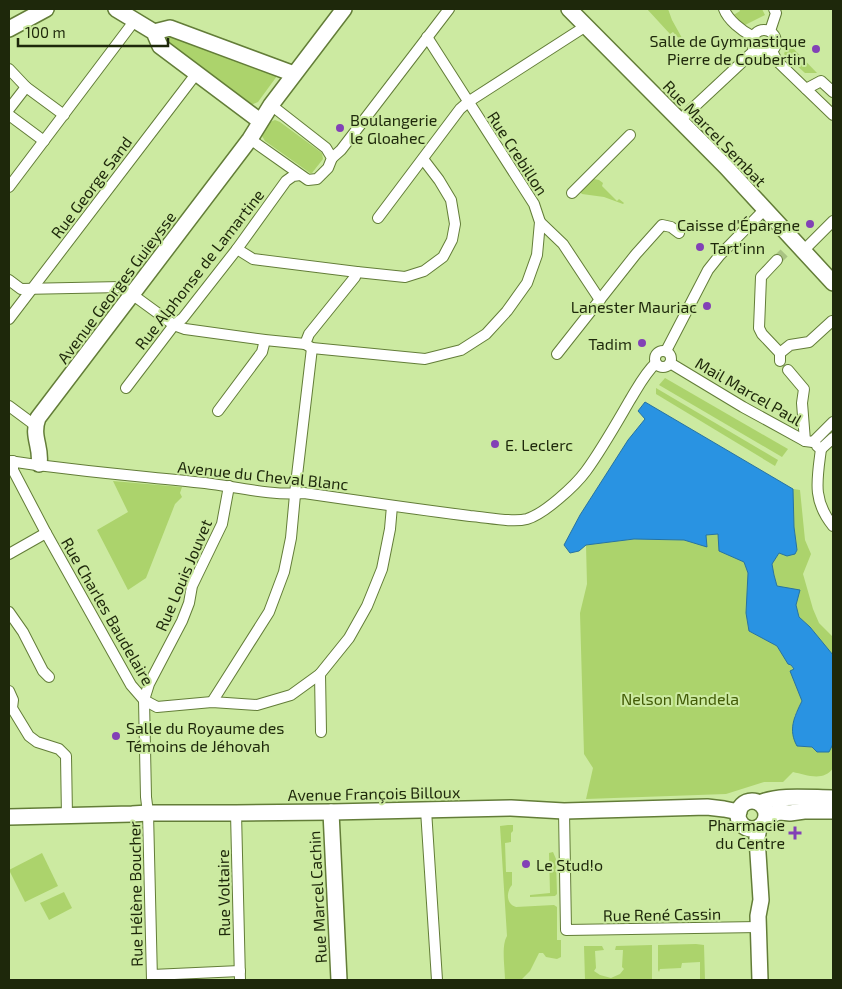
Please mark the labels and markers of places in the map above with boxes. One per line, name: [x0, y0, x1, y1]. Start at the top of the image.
place label: Salle de Gymnastique Pierre de Coubertin: [650, 31, 806, 68]
marker: Salle de Gymnastique Pierre de Coubertin: [810, 43, 822, 55]
place label: Boulangerie le Gloahec: [350, 110, 437, 147]
marker: Boulangerie le Gloahec: [334, 122, 346, 134]
place label: Caisse d'Épargne: [677, 215, 800, 234]
marker: Caisse d'Épargne: [804, 218, 816, 230]
place label: Tart'inn: [710, 238, 765, 257]
marker: Tart'inn: [694, 241, 706, 253]
place label: Lanester Mauriac: [571, 297, 697, 316]
marker: Lanester Mauriac: [701, 300, 713, 312]
place label: Tadim: [588, 334, 632, 353]
marker: Tadim: [636, 337, 648, 349]
place label: E. Leclerc: [505, 435, 573, 454]
marker: E. Leclerc: [489, 438, 501, 450]
place label: Salle du Royaume des Témoins de Jéhovah: [126, 718, 284, 755]
marker: Salle du Royaume des Témoins de Jéhovah: [110, 730, 122, 742]
place label: Pharmacie du Centre: [708, 815, 785, 852]
marker: Pharmacie du Centre: [789, 827, 801, 839]
place label: Le Stud!o: [536, 855, 603, 874]
marker: Le Stud!o: [520, 858, 532, 870]

